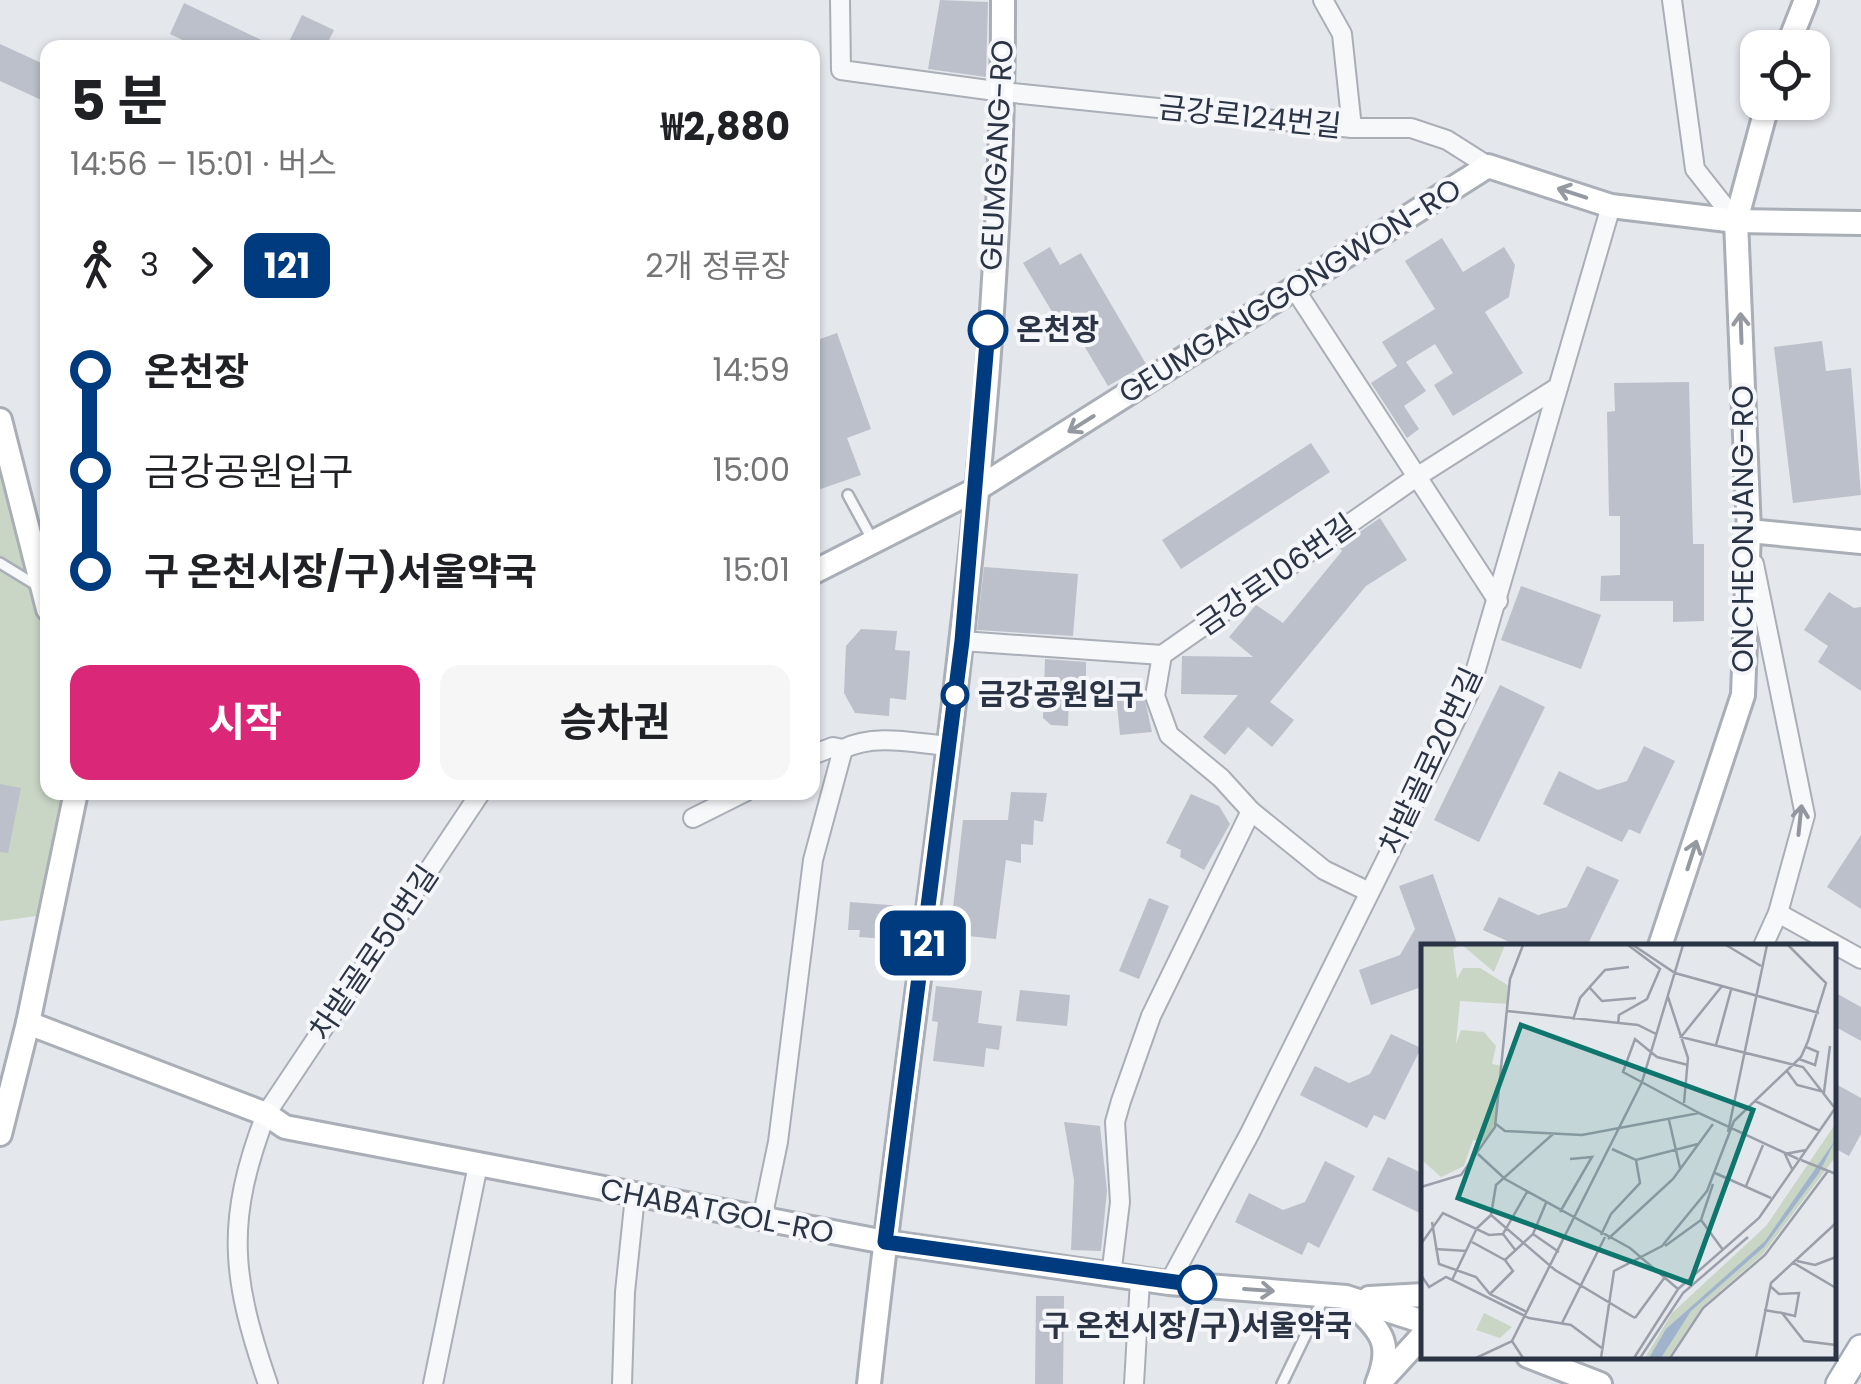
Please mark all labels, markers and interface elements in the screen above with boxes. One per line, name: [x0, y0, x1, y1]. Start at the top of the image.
map controls: [1740, 30, 1830, 120]
button: locate: [1740, 30, 1830, 120]
street label: GEUMGANG-RO: [969, 38, 1024, 272]
text: 5 분: [70, 62, 168, 139]
street label: 금강로124번길: [1156, 86, 1344, 147]
text: ₩2,880: [661, 100, 790, 153]
text: 14:56 – 15:01 · 버스: [70, 141, 337, 186]
street label: GEUMGANGGONGWON-RO: [1110, 167, 1469, 414]
one-way arrow: [1556, 183, 1588, 201]
icon: walk: [70, 238, 125, 293]
icon: forward: [174, 238, 229, 293]
text: 121: [264, 241, 310, 290]
text: 3: [140, 242, 159, 287]
text: 2개 정류장: [645, 243, 790, 288]
place label: 온천장: [1016, 308, 1099, 351]
marker: 온천장: [969, 311, 1007, 349]
one-way arrow: [1731, 312, 1750, 344]
text: 온천장: [144, 345, 249, 398]
text: 14:59: [713, 347, 790, 392]
street label: ONCHEONJANG-RO: [1721, 385, 1764, 673]
one-way arrow: [1067, 413, 1095, 434]
text: 금강공원입구: [144, 445, 354, 498]
text: 15:00: [713, 447, 790, 492]
street label: 금강로106번길: [1187, 504, 1364, 645]
text: 구 온천시장/구)서울약국: [144, 545, 537, 598]
text: 15:01: [723, 547, 790, 592]
street label: 차밭골로20번길: [1368, 660, 1493, 861]
button: 시작: [70, 665, 420, 780]
button: 승차권: [440, 665, 790, 780]
place label: 금강공원입구: [978, 673, 1144, 716]
marker: 금강공원입구: [942, 682, 968, 708]
one-way arrow: [1791, 804, 1810, 837]
one-way arrow: [1685, 839, 1703, 871]
street label: 차밭골로50번길: [299, 856, 448, 1049]
line badge: 121: [866, 910, 980, 976]
text: 121: [900, 919, 946, 968]
inset map: [1421, 944, 1836, 1359]
street label: CHABATGOL-RO: [597, 1167, 838, 1254]
marker: 구 온천시장/구)서울약국: [1178, 1266, 1216, 1304]
one-way arrow: [1242, 1280, 1275, 1299]
place label: 구 온천시장/구)서울약국: [1042, 1304, 1352, 1347]

